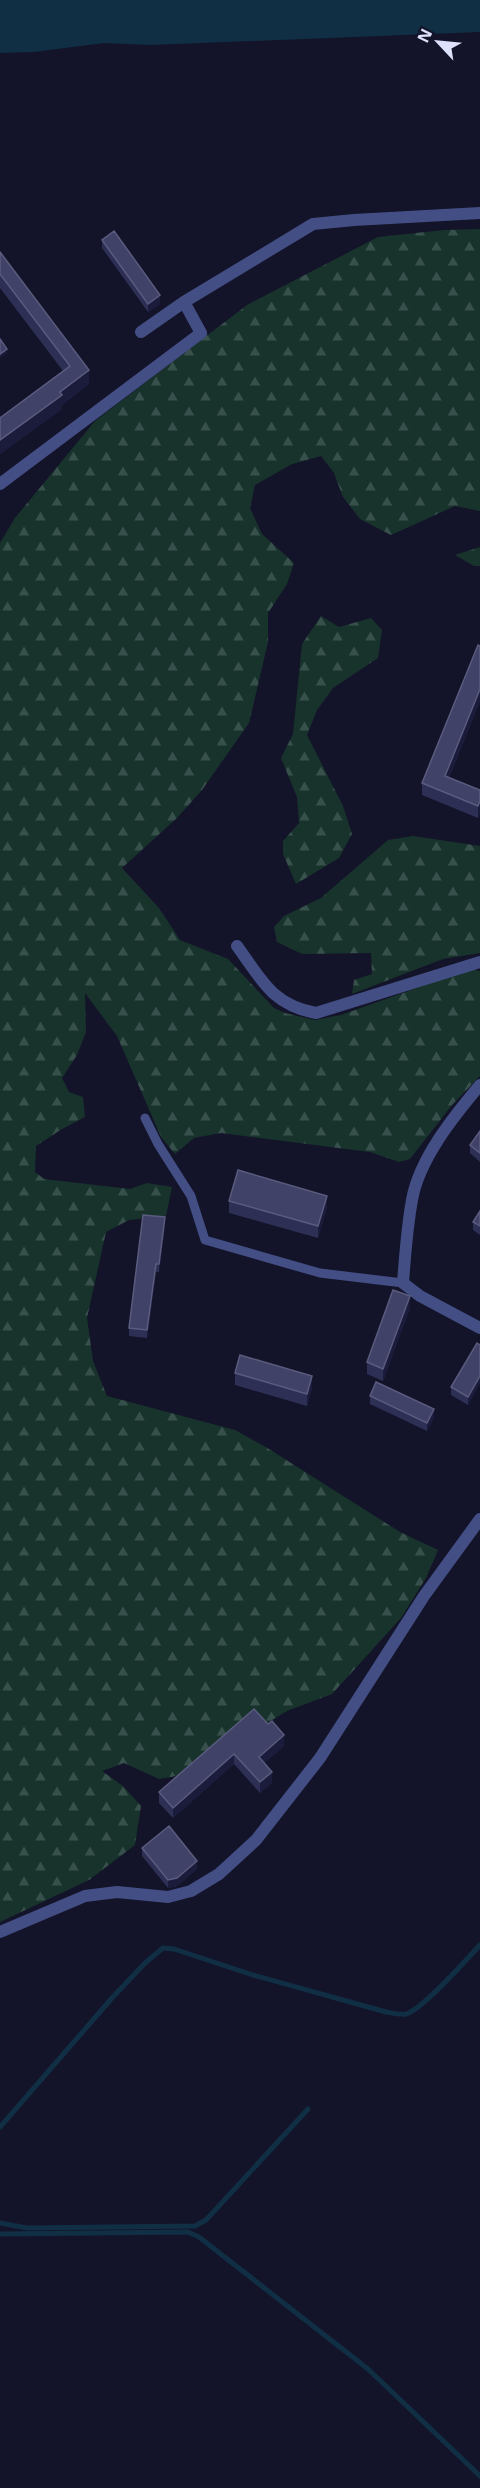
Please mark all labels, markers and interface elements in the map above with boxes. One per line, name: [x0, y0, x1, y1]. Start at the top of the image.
north arrow: [408, 12, 468, 72]
text: N: [412, 25, 437, 46]

